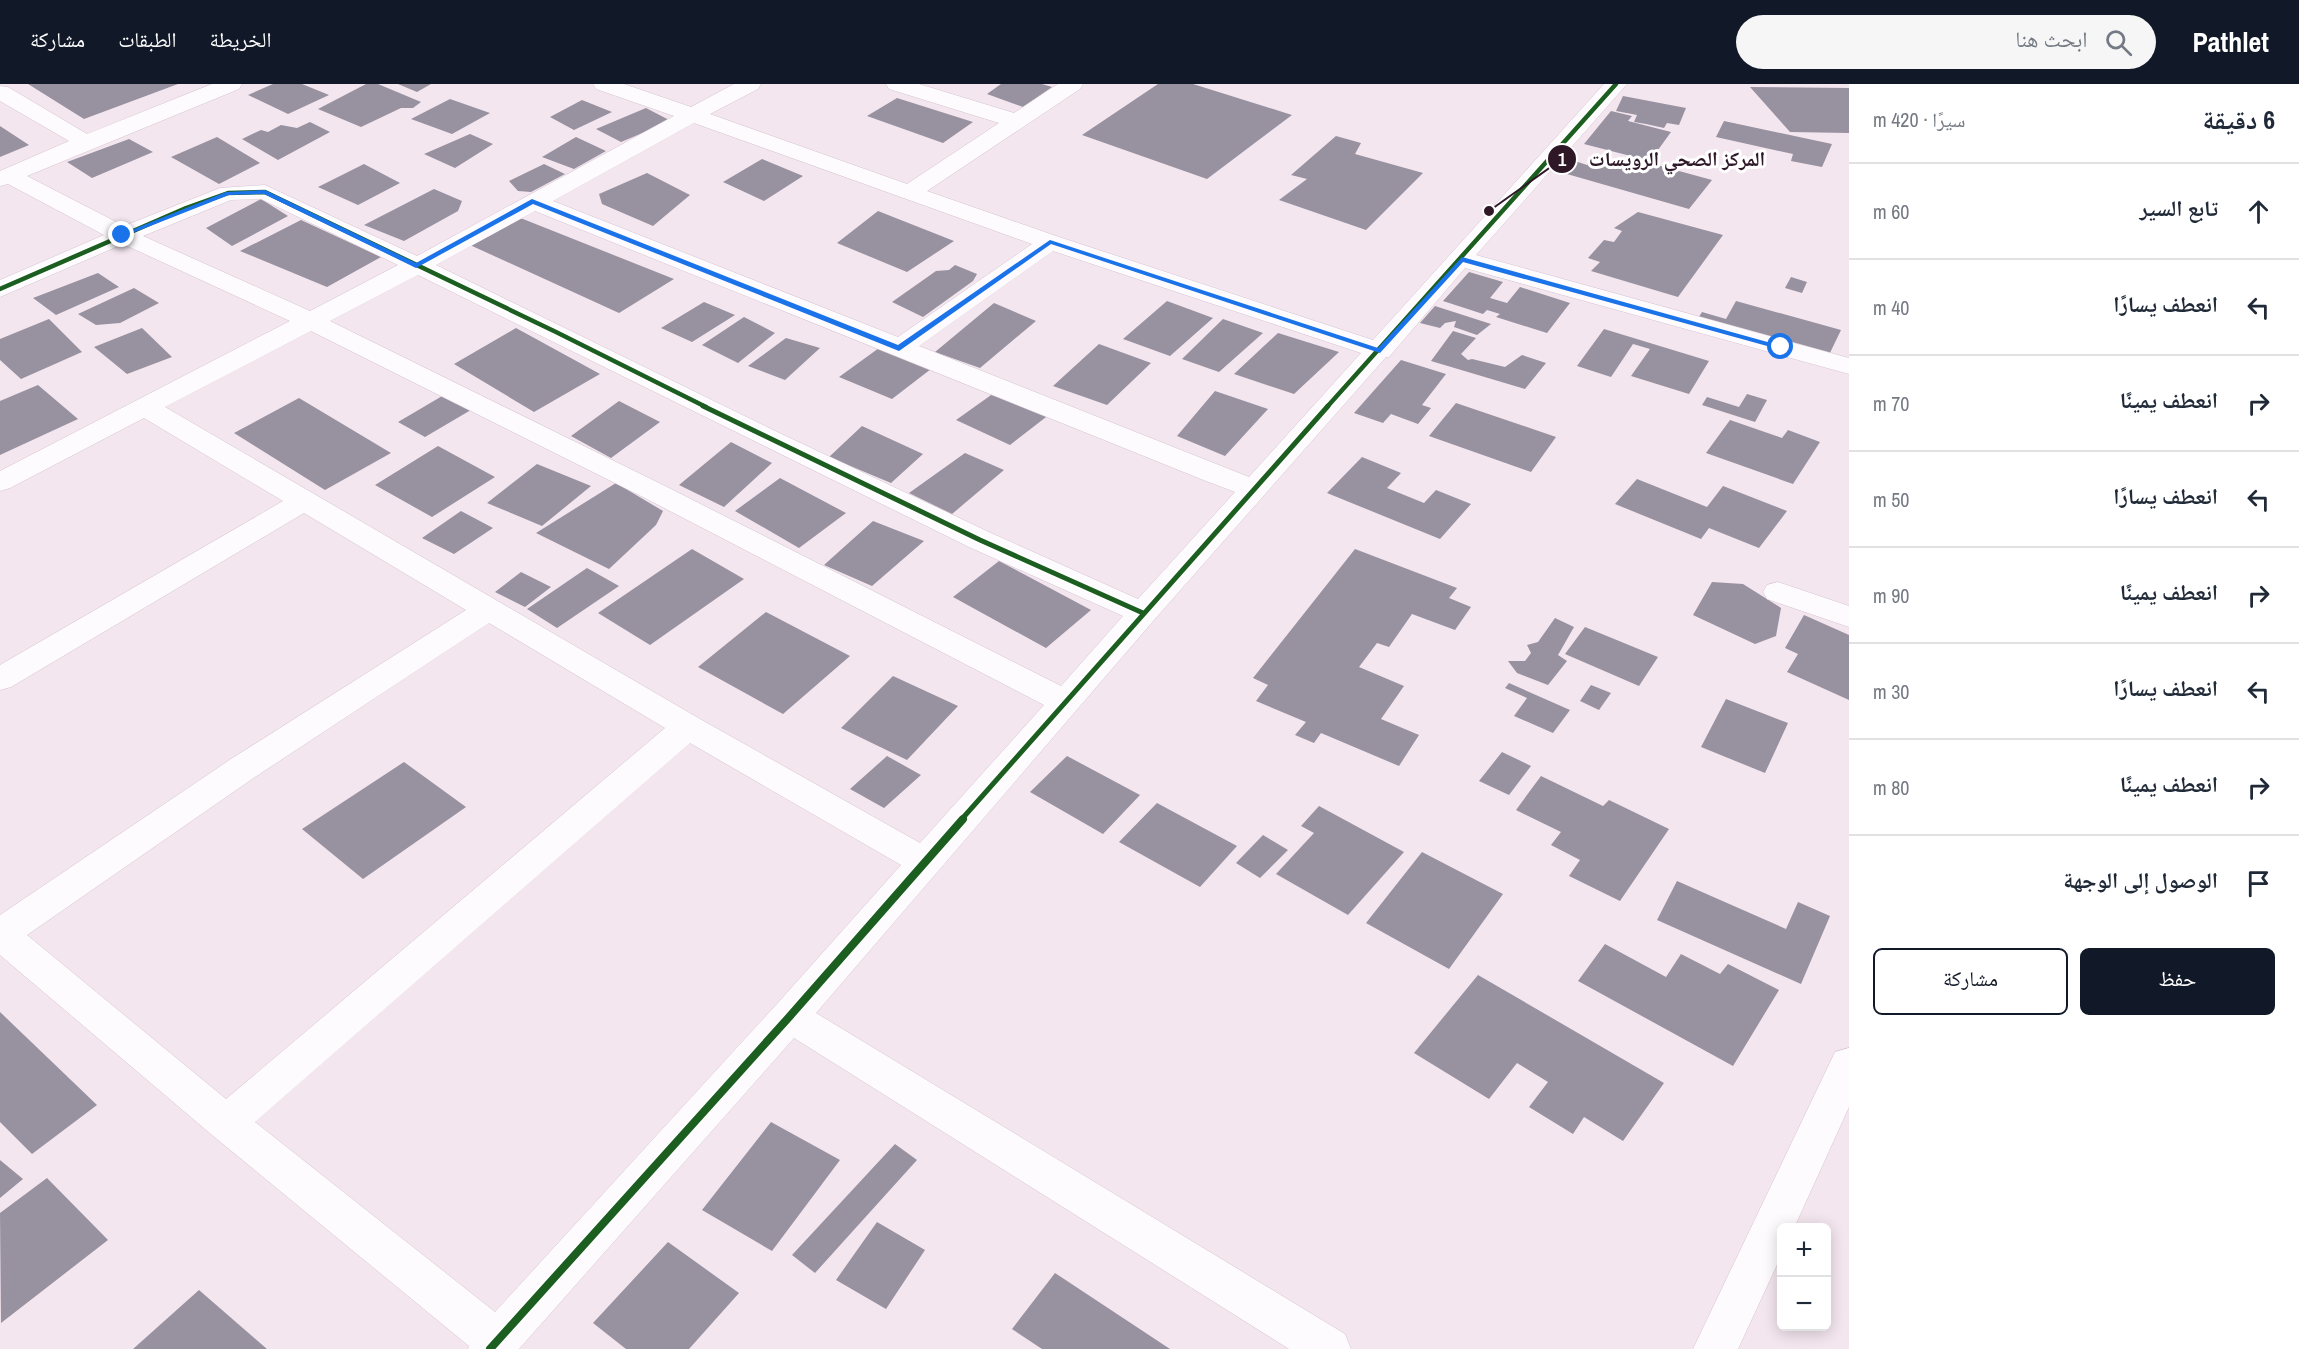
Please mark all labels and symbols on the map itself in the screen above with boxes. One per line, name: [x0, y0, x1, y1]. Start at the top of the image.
callout: المركز الصحي الرويسات: [1547, 140, 1777, 178]
text: المركز الصحي الرويسات: [1589, 145, 1765, 175]
text: 1: [1558, 147, 1567, 172]
route end: [108, 221, 134, 247]
route start: [1767, 333, 1793, 359]

